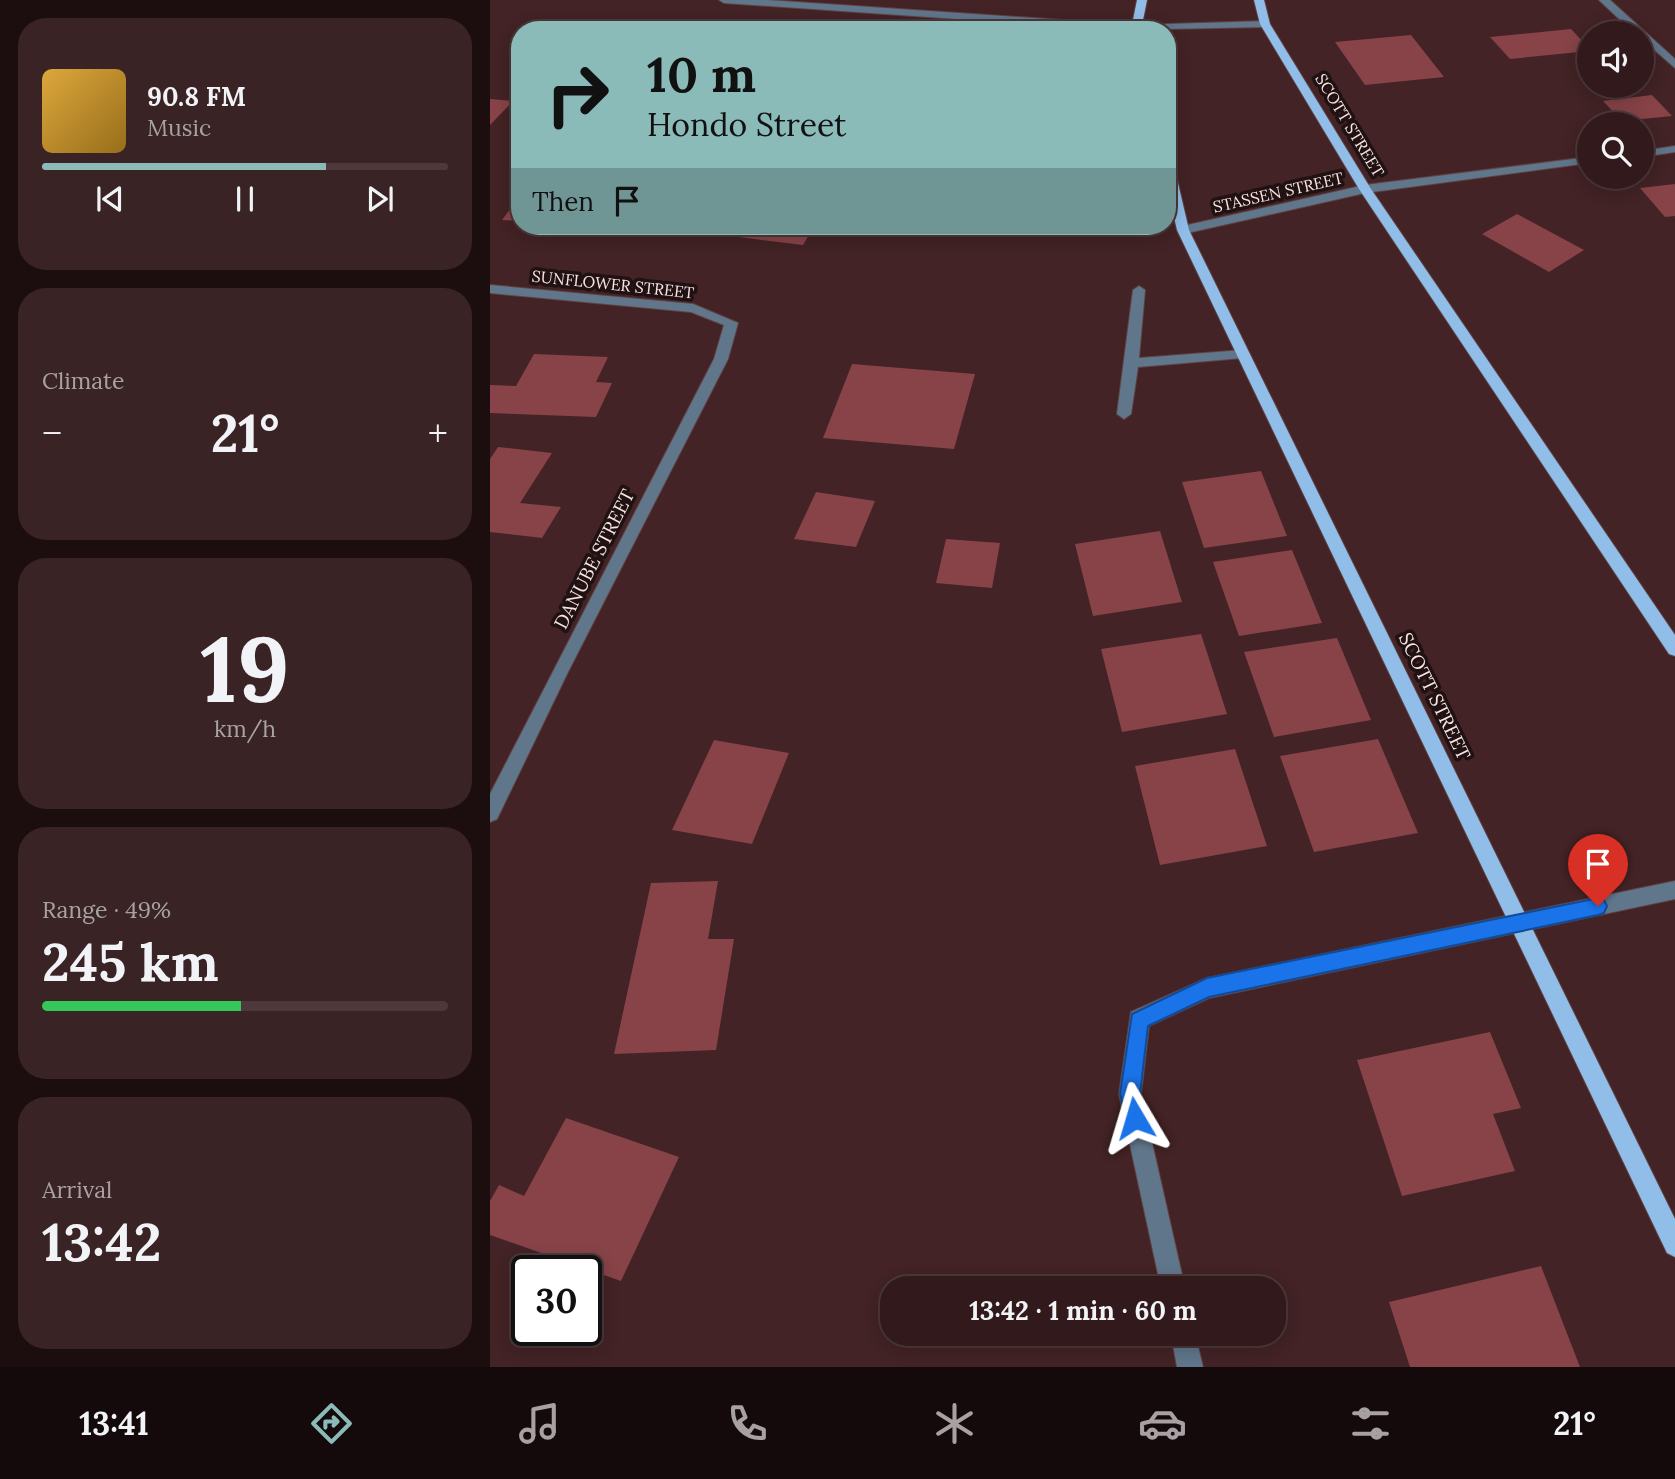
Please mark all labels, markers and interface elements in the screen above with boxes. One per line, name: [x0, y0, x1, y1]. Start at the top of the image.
map controls: [1577, 21, 1654, 189]
button: sound: [1577, 21, 1654, 98]
text: 10 m: [647, 43, 756, 105]
icon: right: [532, 49, 623, 140]
street label: SCOTT STREET: [1311, 70, 1389, 180]
text: 90.8 FM: [147, 80, 246, 113]
text: Hondo Street: [647, 104, 846, 145]
button: search: [1577, 112, 1654, 189]
text: Music: [147, 113, 211, 142]
street label: STASSEN STREET: [1211, 167, 1345, 217]
icon: previous: [91, 180, 129, 218]
icon: pause: [226, 180, 264, 218]
icon: next: [361, 180, 399, 218]
icon: arrive: [608, 182, 646, 220]
text: Then: [532, 185, 594, 218]
street label: SUNFLOWER STREET: [531, 266, 695, 302]
text: Climate: [42, 366, 124, 395]
text: 21°: [211, 400, 279, 466]
text: −: [42, 409, 62, 457]
text: +: [428, 409, 448, 457]
street label: DANUBE STREET: [548, 485, 640, 633]
text: 19: [200, 610, 290, 727]
street label: SCOTT STREET: [1394, 628, 1476, 764]
text: km/h: [214, 714, 276, 743]
pin: [1568, 834, 1628, 906]
icon: arrive: [1579, 845, 1617, 883]
text: Range · 49%: [42, 895, 171, 924]
text: 245 km: [42, 929, 219, 995]
position arrow: [1098, 1081, 1172, 1155]
text: Arrival: [42, 1175, 112, 1204]
text: 13:42: [42, 1209, 161, 1275]
speed limit sign: 30: [511, 1255, 602, 1346]
text: 13:42 · 1 min · 60 m: [969, 1294, 1197, 1327]
icon: directions: [307, 1399, 356, 1448]
icon: music: [515, 1399, 564, 1448]
icon: phone: [723, 1399, 772, 1448]
icon: climate: [930, 1399, 979, 1448]
icon: car: [1138, 1399, 1187, 1448]
icon: filters: [1346, 1399, 1395, 1448]
text: 13:41: [79, 1403, 149, 1444]
text: 21°: [1553, 1403, 1596, 1444]

